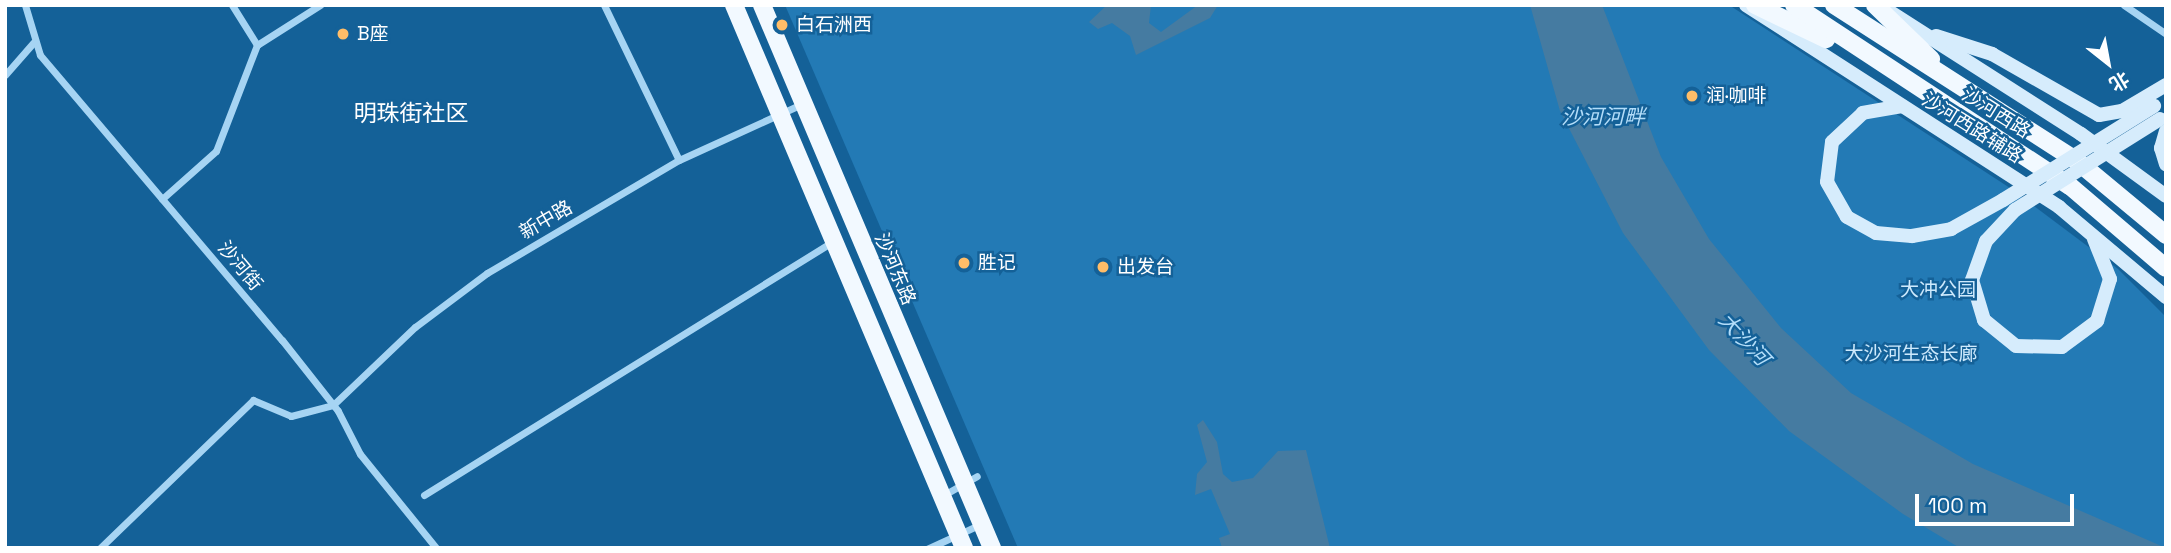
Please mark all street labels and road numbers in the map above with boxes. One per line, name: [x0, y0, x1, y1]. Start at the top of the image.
street label: 沙河西路: [1958, 83, 2034, 143]
street label: 沙河西路辅路: [1918, 88, 2026, 168]
street label: 新中路: [516, 196, 576, 244]
street label: 沙河东路: [870, 230, 920, 308]
street label: 沙河街: [213, 237, 267, 295]

